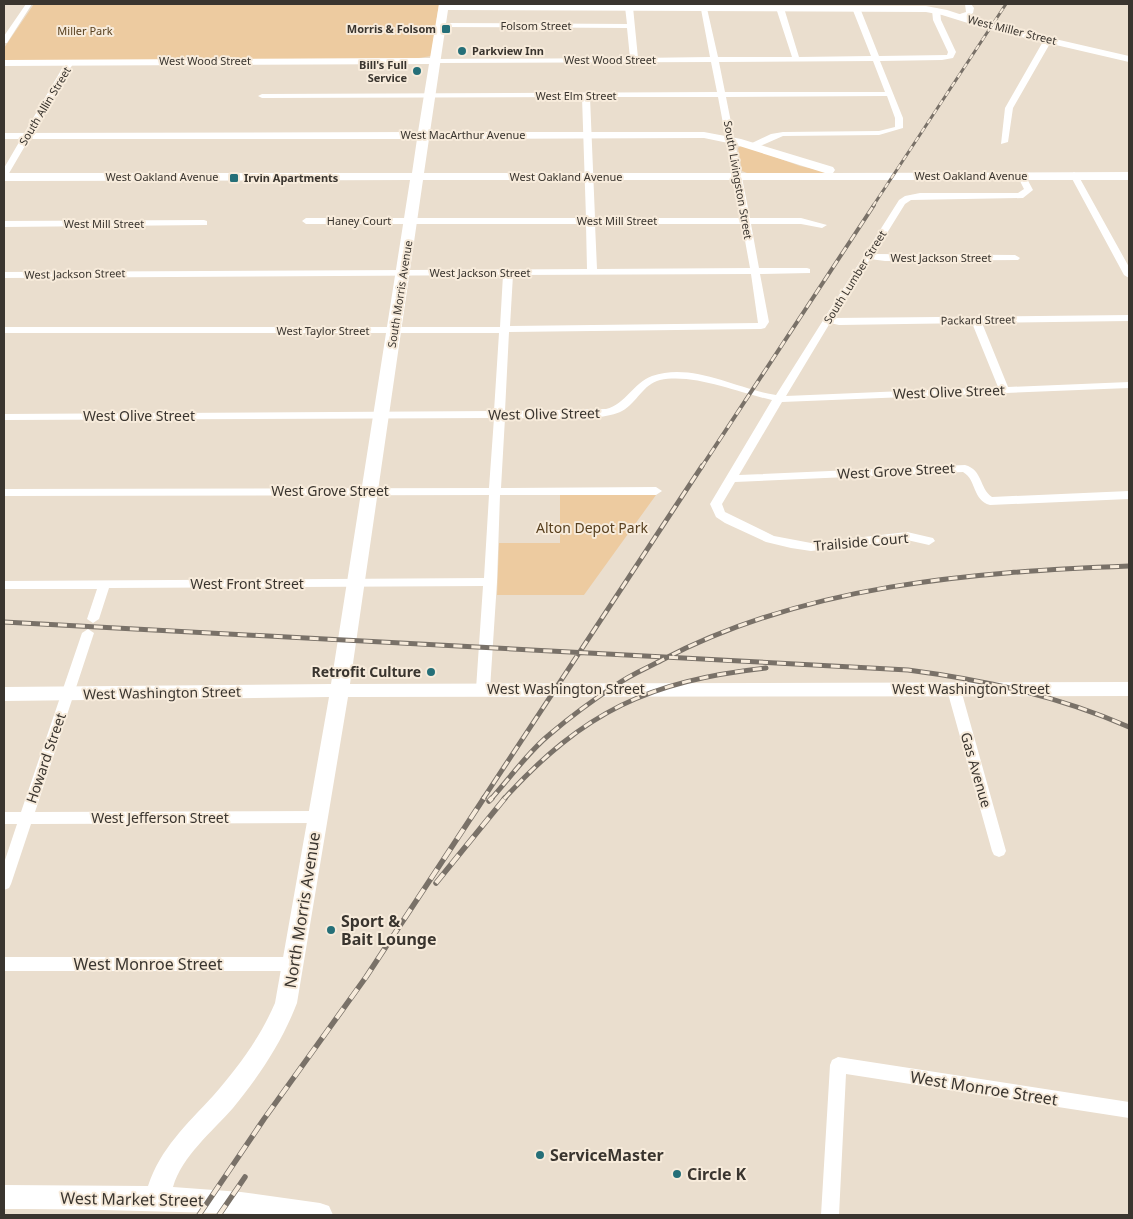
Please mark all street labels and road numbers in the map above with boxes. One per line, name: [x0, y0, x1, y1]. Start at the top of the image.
street label: West Miller Street: [966, 11, 1058, 48]
street label: Folsom Street: [501, 18, 572, 33]
street label: West Wood Street: [564, 52, 656, 67]
street label: West Wood Street: [159, 53, 251, 68]
street label: South Allin Street: [15, 64, 74, 148]
street label: West Elm Street: [535, 88, 617, 103]
street label: South Livingston Street: [721, 120, 756, 240]
street label: West MacArthur Avenue: [401, 127, 525, 142]
street label: West Oakland Avenue: [914, 168, 1028, 183]
street label: West Oakland Avenue: [105, 169, 219, 184]
street label: West Oakland Avenue: [509, 169, 623, 184]
street label: Haney Court: [327, 213, 391, 228]
street label: West Mill Street: [577, 213, 657, 228]
street label: West Mill Street: [64, 216, 144, 231]
street label: South Lumber Street: [820, 227, 889, 326]
street label: South Morris Avenue: [384, 239, 415, 349]
street label: West Jackson Street: [891, 250, 991, 265]
street label: West Jackson Street: [24, 265, 126, 282]
street label: West Jackson Street: [430, 265, 530, 280]
street label: Packard Street: [940, 311, 1016, 328]
street label: West Taylor Street: [277, 323, 369, 338]
street label: West Olive Street: [893, 380, 1005, 403]
street label: West Olive Street: [488, 403, 600, 424]
street label: West Olive Street: [83, 406, 195, 425]
street label: West Grove Street: [837, 458, 955, 483]
street label: West Grove Street: [271, 481, 389, 500]
street label: Trailside Court: [813, 528, 909, 555]
street label: West Front Street: [190, 574, 304, 593]
street label: West Washington Street: [487, 679, 645, 698]
street label: West Washington Street: [892, 679, 1050, 698]
street label: West Washington Street: [83, 682, 241, 703]
street label: Howard Street: [21, 710, 70, 805]
street label: Gas Avenue: [957, 730, 996, 810]
street label: West Jefferson Street: [91, 808, 229, 827]
street label: North Morris Avenue: [279, 830, 325, 990]
street label: West Monroe Street: [73, 953, 223, 975]
street label: West Monroe Street: [909, 1065, 1060, 1111]
street label: West Market Street: [60, 1187, 204, 1211]

